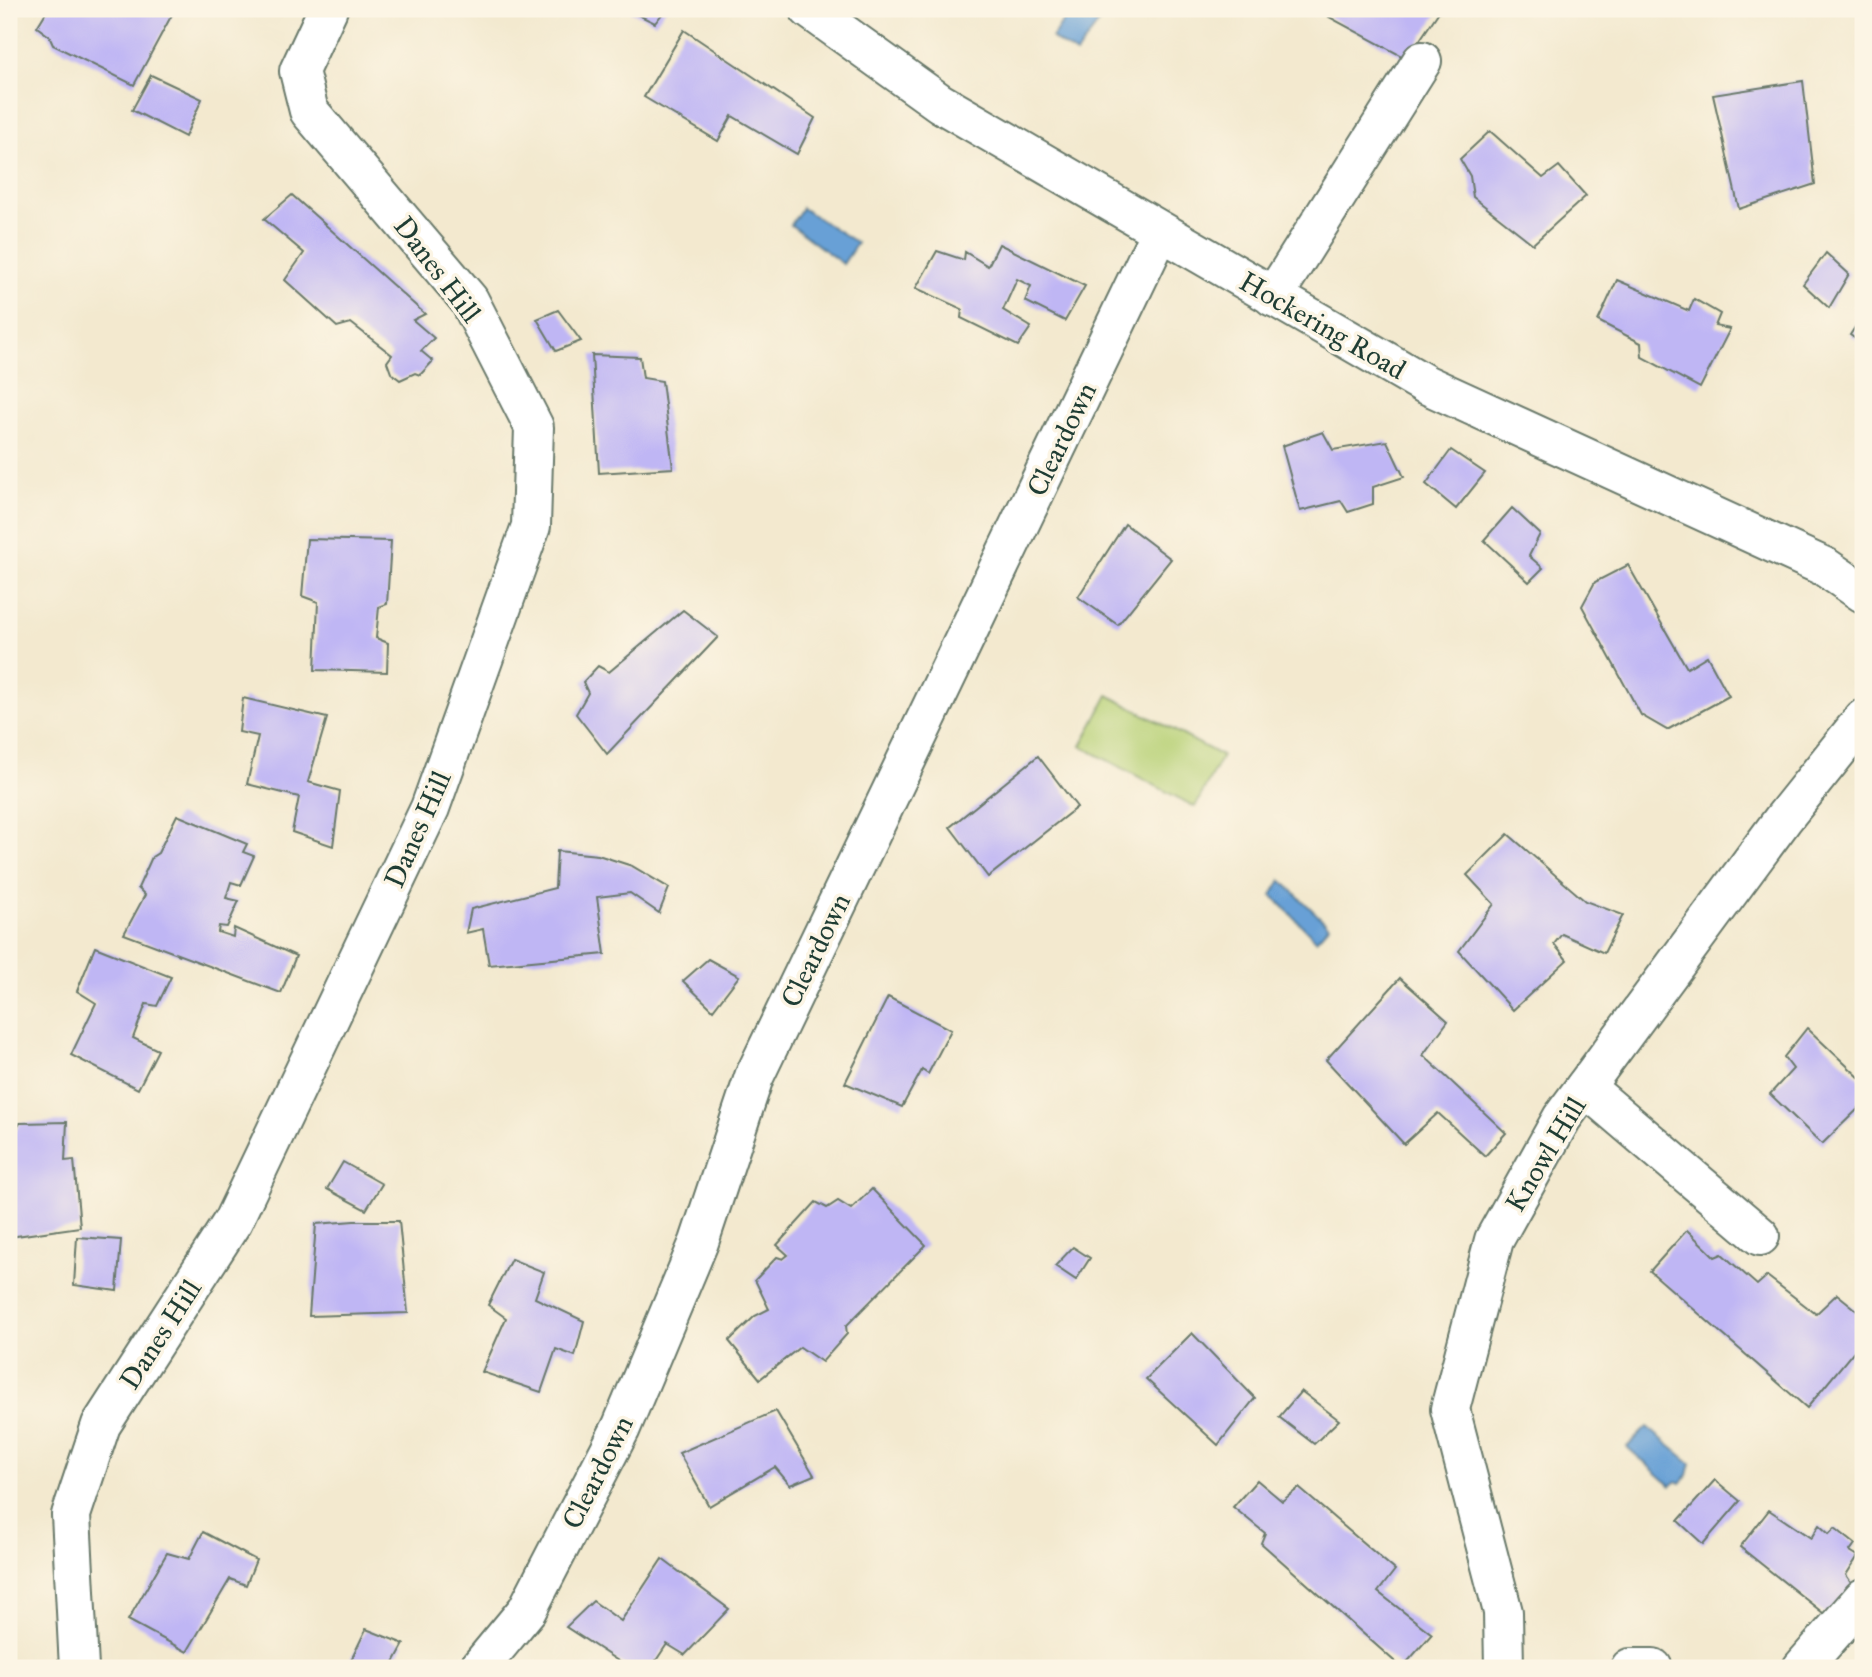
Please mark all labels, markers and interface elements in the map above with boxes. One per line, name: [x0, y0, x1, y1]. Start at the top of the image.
street label: Danes Hill: [386, 209, 489, 330]
street label: Hockering Road: [1233, 264, 1412, 387]
street label: Cleardown: [1019, 377, 1104, 502]
street label: Danes Hill: [376, 765, 459, 893]
street label: Cleardown: [773, 888, 858, 1013]
street label: Knowl Hill: [1497, 1090, 1594, 1218]
street label: Danes Hill: [112, 1272, 209, 1396]
street label: Cleardown: [554, 1410, 641, 1535]

